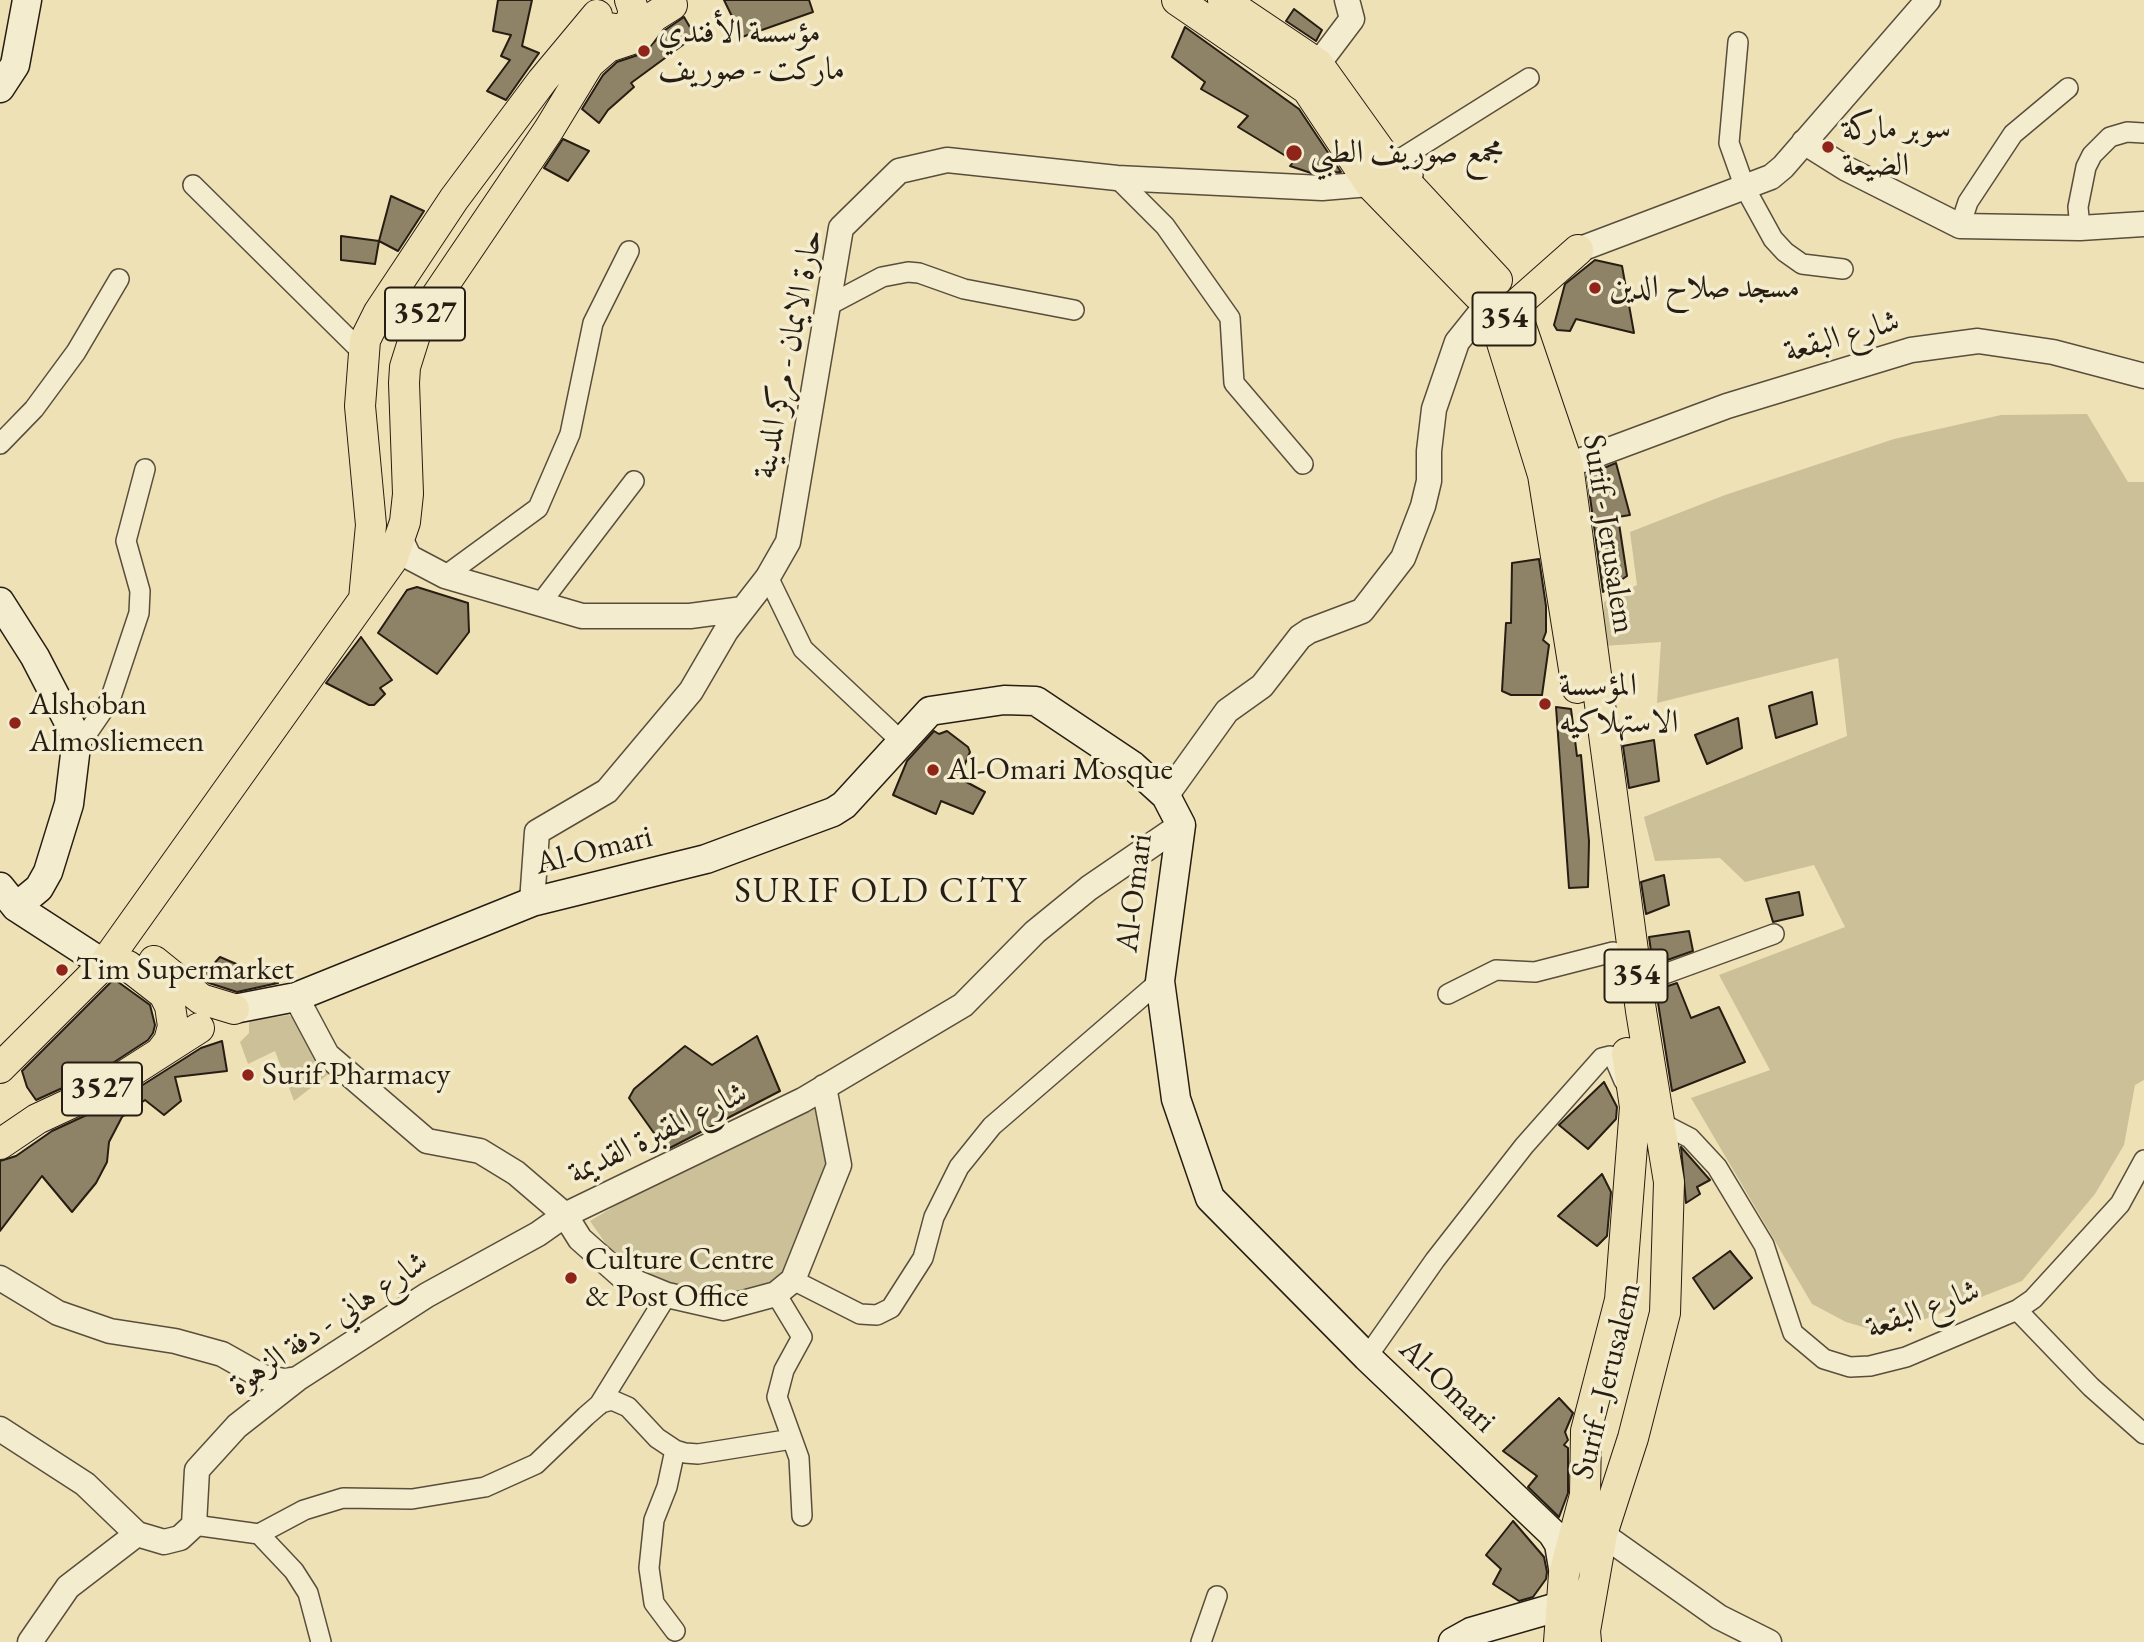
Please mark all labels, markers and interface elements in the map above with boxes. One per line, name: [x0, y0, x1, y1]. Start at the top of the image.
place label: مؤسسة الأفندي ماركت - صوريف: [658, 14, 845, 89]
marker: مؤسسة الأفندي ماركت - صوريف: [636, 43, 652, 59]
place label: سوبر ماركة الضيعة: [1842, 110, 1951, 185]
place label: مجمع صوريف الطبي: [1310, 134, 1504, 172]
marker: سوبر ماركة الضيعة: [1820, 139, 1836, 155]
marker: مجمع صوريف الطبي: [1284, 143, 1304, 163]
street label: حارة الايمان - مركز المدينة: [746, 226, 832, 482]
place label: مسجد صلاح الدين: [1609, 269, 1800, 307]
marker: مسجد صلاح الدين: [1587, 280, 1603, 296]
road number: 3527: [385, 288, 465, 340]
road number: 354: [1472, 292, 1536, 346]
street label: شارع البقعة: [1780, 302, 1904, 372]
street label: Surif - Jerusalem: [1573, 432, 1643, 636]
place label: المؤسسة الاستهلاكيه: [1559, 667, 1679, 742]
place label: Alshoban Almosliemeen: [29, 686, 204, 761]
marker: المؤسسة الاستهلاكيه: [1537, 696, 1553, 712]
marker: Alshoban Almosliemeen: [7, 715, 23, 731]
place label: Al-Omari Mosque: [947, 751, 1173, 789]
marker: Al-Omari Mosque: [925, 762, 941, 778]
street label: Al-Omari: [532, 818, 656, 884]
street label: Al-Omari: [1109, 832, 1161, 954]
district label: SURIF OLD CITY: [736, 871, 1026, 913]
road number: 354: [1604, 950, 1668, 1002]
place label: Tim Supermarket: [76, 951, 294, 989]
marker: Tim Supermarket: [54, 962, 70, 978]
place label: Surif Pharmacy: [262, 1056, 451, 1094]
road number: 3527: [62, 1063, 142, 1116]
marker: Surif Pharmacy: [240, 1067, 256, 1083]
street label: شارع المقبرة القديمة: [562, 1074, 754, 1194]
place label: Culture Centre & Post Office: [585, 1241, 774, 1316]
street label: شارع هاني - دفة الزهوة: [222, 1243, 436, 1405]
marker: Culture Centre & Post Office: [563, 1270, 579, 1286]
street label: شارع البقعة: [1861, 1272, 1985, 1348]
street label: Surif - Jerusalem: [1564, 1279, 1650, 1483]
street label: Al-Omari: [1391, 1331, 1503, 1441]

